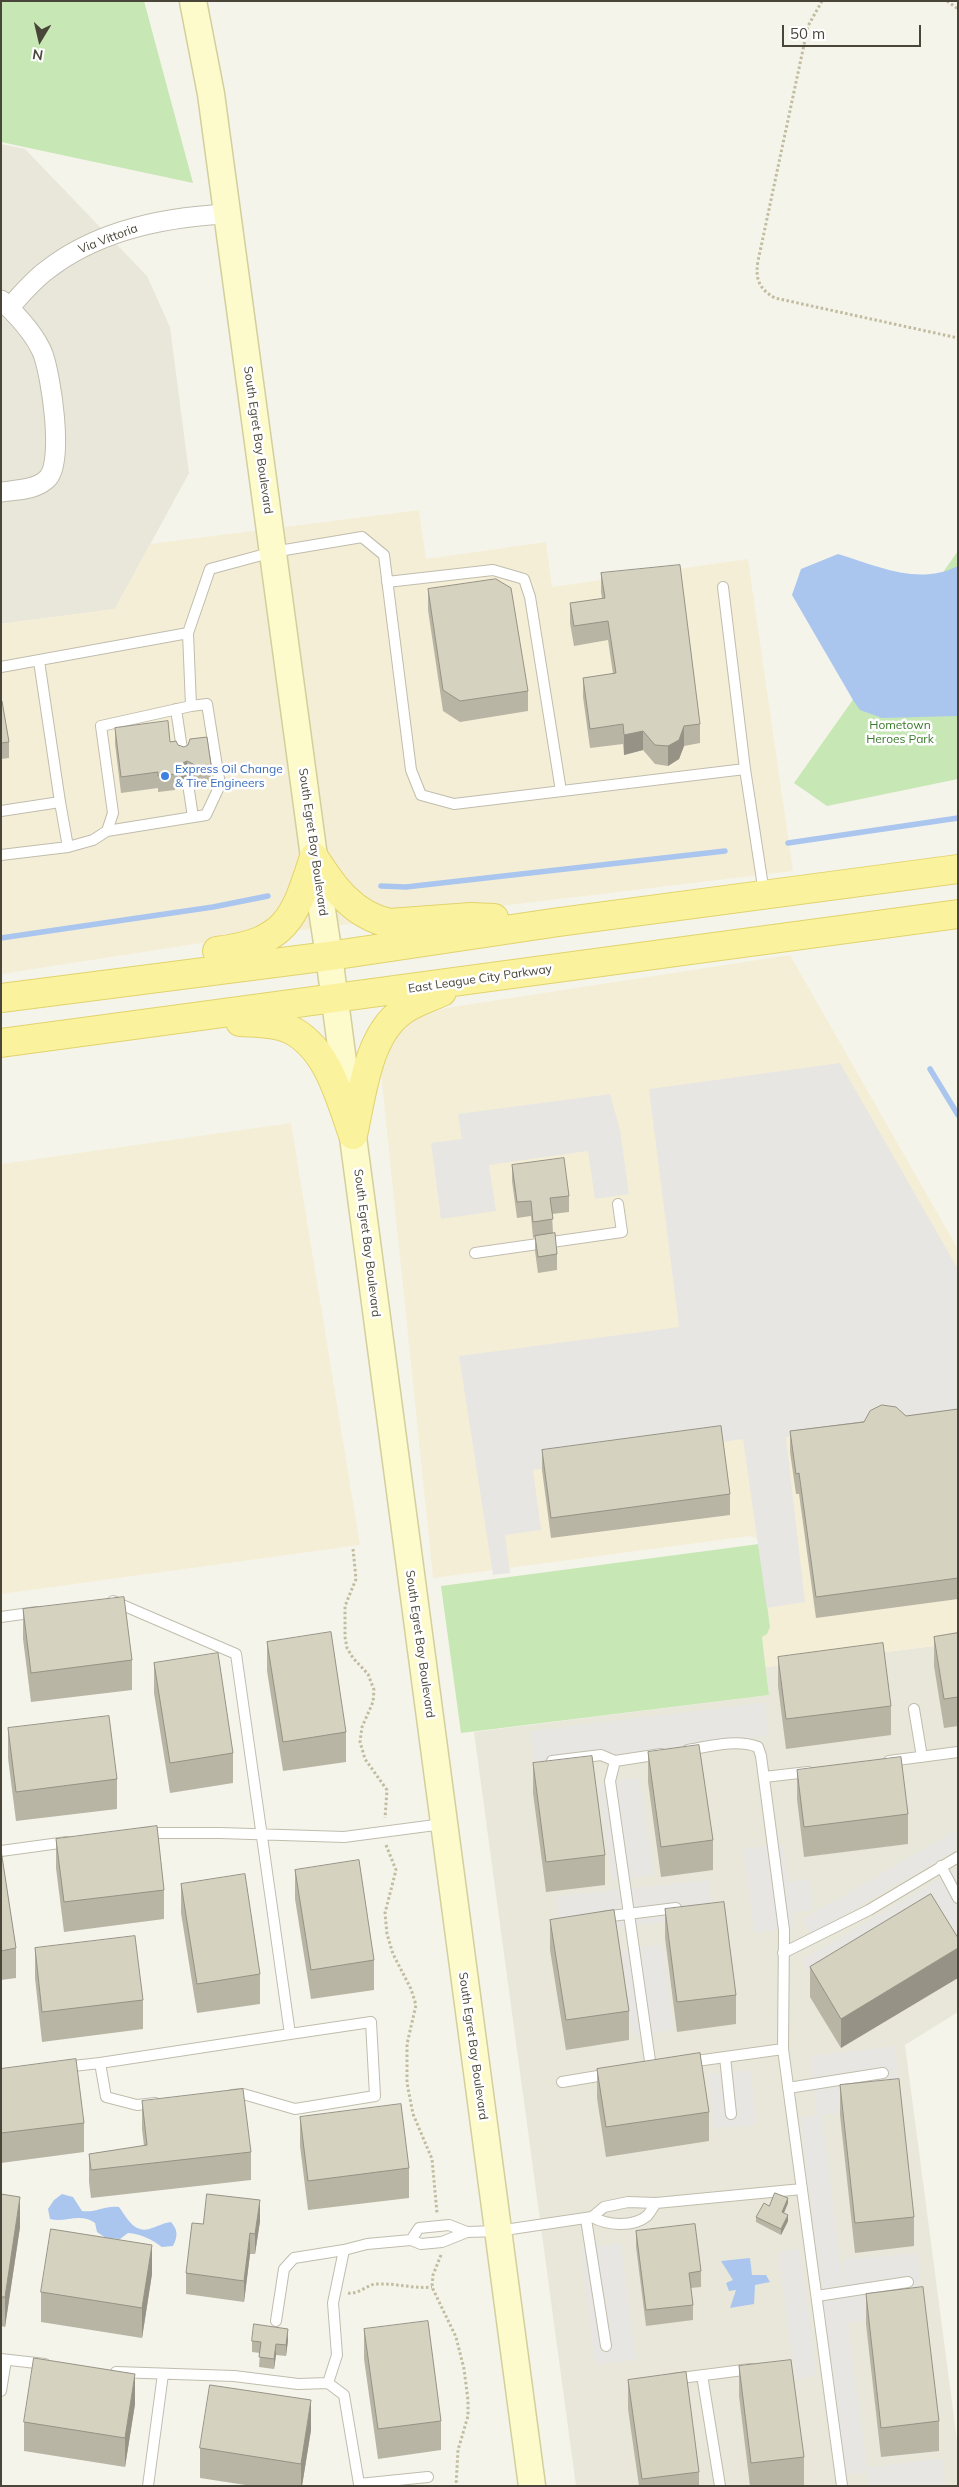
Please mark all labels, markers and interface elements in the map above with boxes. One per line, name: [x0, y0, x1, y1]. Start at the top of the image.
north arrow: [15, 15, 65, 65]
scale bar: [784, 15, 923, 47]
text: 50 m: [790, 24, 825, 43]
text: N: [31, 45, 44, 65]
street label: Via Vittoria: [76, 221, 140, 257]
street label: South Egret Bay Boulevard: [241, 365, 275, 515]
park label: Hometown Heroes Park: [866, 718, 934, 746]
place label: Express Oil Change & Tire Engineers: [175, 762, 283, 790]
street label: South Egret Bay Boulevard: [296, 767, 330, 917]
marker: Express Oil Change & Tire Engineers: [159, 770, 171, 782]
street label: East League City Parkway: [407, 962, 553, 996]
street label: South Egret Bay Boulevard: [351, 1168, 383, 1318]
street label: South Egret Bay Boulevard: [403, 1569, 437, 1719]
street label: South Egret Bay Boulevard: [456, 1971, 490, 2121]

